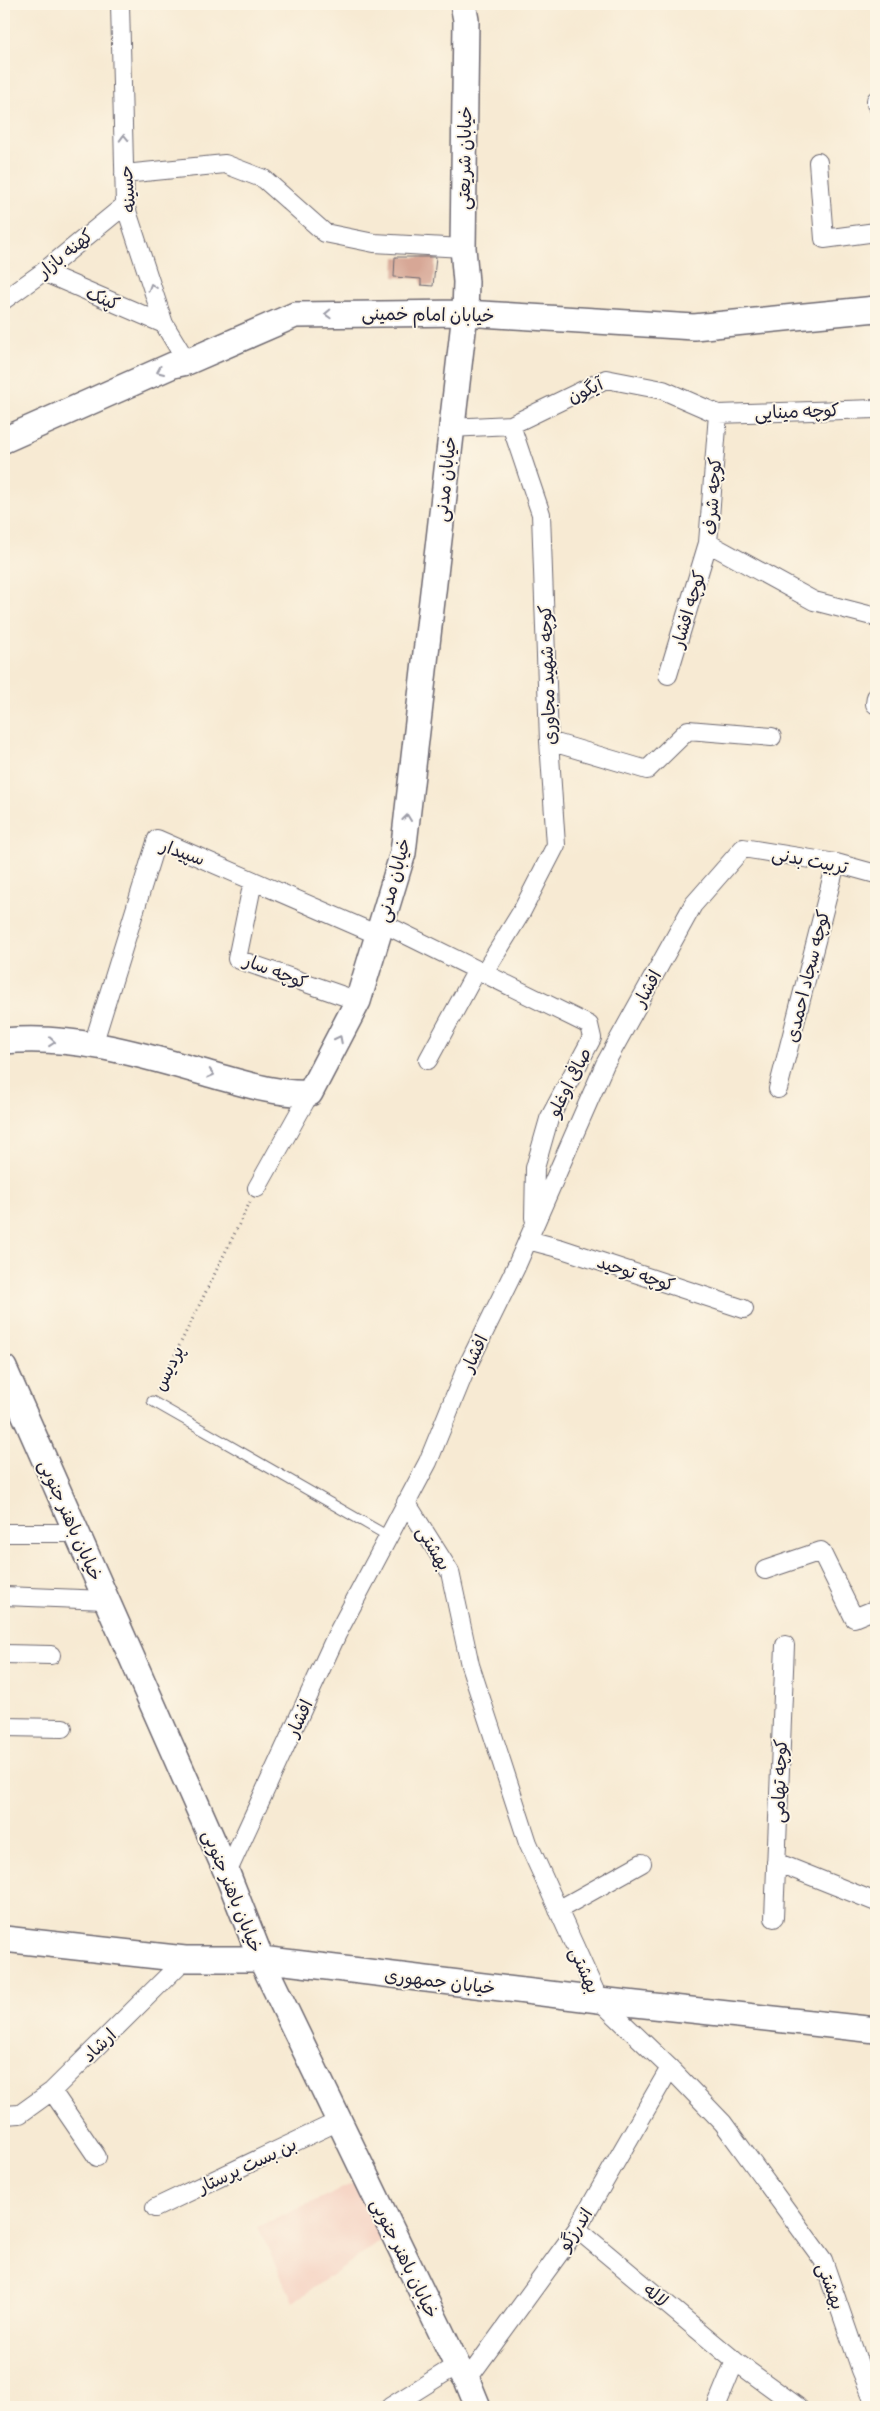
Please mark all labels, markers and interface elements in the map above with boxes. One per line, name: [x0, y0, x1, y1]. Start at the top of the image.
street label: خیابان شریعتی: [451, 106, 477, 210]
one-way arrow: [118, 134, 129, 142]
street label: حسینه: [112, 164, 142, 214]
street label: کهنه بازار: [30, 223, 99, 285]
street label: کپنک: [82, 280, 124, 316]
one-way arrow: [147, 283, 157, 292]
street label: خیابان امام خمینی: [361, 300, 495, 330]
one-way arrow: [324, 309, 332, 319]
one-way arrow: [156, 365, 165, 376]
street label: آیگون: [563, 371, 608, 409]
street label: کوچه مینایی: [754, 397, 840, 425]
street label: خیابان مدنی: [428, 435, 462, 523]
street label: کوچه شرف: [697, 456, 727, 536]
street label: کوچه افشار: [664, 567, 712, 652]
street label: کوچه شهید مجاوری: [532, 604, 562, 745]
one-way arrow: [401, 814, 412, 822]
street label: سپیدار: [156, 832, 209, 871]
street label: خیابان مدنی: [370, 835, 416, 925]
street label: تربیت بدنی: [770, 840, 851, 880]
street label: کوچه سجاد احمدی: [778, 907, 836, 1045]
street label: کوچه سار: [239, 947, 312, 995]
street label: افشار: [626, 965, 667, 1013]
one-way arrow: [333, 1035, 343, 1044]
one-way arrow: [49, 1036, 57, 1047]
street label: صافی اوغلو: [540, 1043, 597, 1122]
one-way arrow: [206, 1068, 215, 1079]
street label: کوچه توحید: [594, 1249, 678, 1297]
street label: افشار: [454, 1330, 493, 1378]
street label: پردیس: [146, 1341, 190, 1395]
street label: خیابان باهنر جنوبی: [33, 1455, 109, 1585]
street label: بهشتی: [411, 1521, 457, 1575]
street label: افشار: [279, 1695, 318, 1743]
street label: کوچه تهامی: [765, 1738, 793, 1824]
street label: خیابان باهنر جنوبی: [197, 1826, 269, 1956]
street label: بهشتی: [564, 1943, 606, 1997]
street label: خیابان جمهوری: [383, 1962, 497, 2000]
street label: ارشاد: [76, 2023, 122, 2067]
street label: بن بست پرستار: [192, 2131, 301, 2200]
street label: خیابان باهنر جنوبی: [365, 2194, 445, 2322]
street label: اندرزگو: [551, 2203, 598, 2257]
street label: بهشتی: [811, 2259, 851, 2313]
street label: لاله: [638, 2277, 674, 2313]

